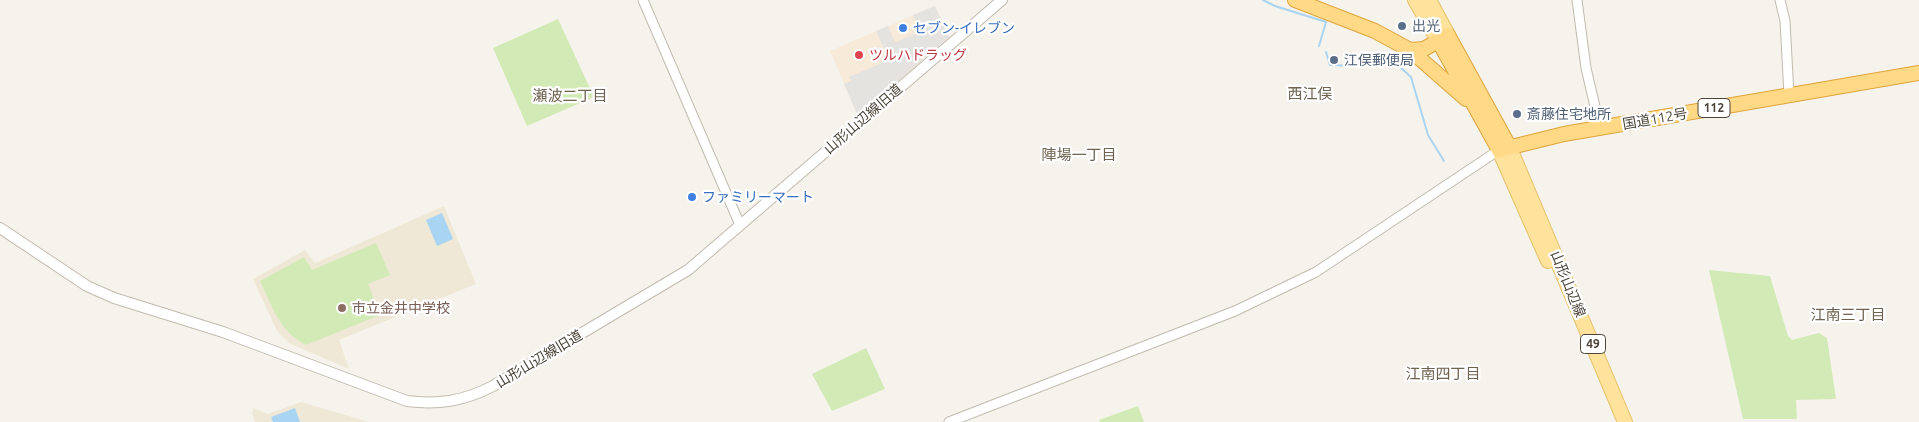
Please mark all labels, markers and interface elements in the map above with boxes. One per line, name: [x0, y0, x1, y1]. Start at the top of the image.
place label: 出光: [1412, 18, 1440, 34]
place label: セブン-イレブン: [913, 20, 1015, 36]
marker: 出光: [1396, 20, 1408, 32]
marker: セブン-イレブン: [897, 22, 909, 34]
place label: ツルハドラッグ: [869, 47, 967, 63]
marker: ツルハドラッグ: [853, 49, 865, 61]
place label: 江俣郵便局: [1344, 52, 1414, 68]
marker: 江俣郵便局: [1328, 54, 1340, 66]
street label: 山形山辺線旧道: [821, 81, 905, 157]
district label: 西江俣: [1288, 85, 1332, 103]
district label: 瀬波二丁目: [533, 87, 607, 105]
road number: 112: [1698, 99, 1730, 118]
street label: 国道112号: [1621, 105, 1689, 133]
place label: 斎藤住宅地所: [1527, 106, 1611, 122]
marker: 斎藤住宅地所: [1511, 108, 1523, 120]
district label: 陣場一丁目: [1042, 146, 1116, 164]
place label: ファミリーマート: [702, 189, 814, 205]
marker: ファミリーマート: [686, 191, 698, 203]
street label: 山形山辺線: [1547, 248, 1589, 320]
place label: 市立金井中学校: [352, 300, 450, 316]
marker: 市立金井中学校: [336, 302, 348, 314]
district label: 江南三丁目: [1811, 306, 1885, 324]
street label: 山形山辺線旧道: [493, 327, 585, 391]
road number: 49: [1580, 334, 1606, 354]
district label: 江南四丁目: [1406, 365, 1480, 383]

